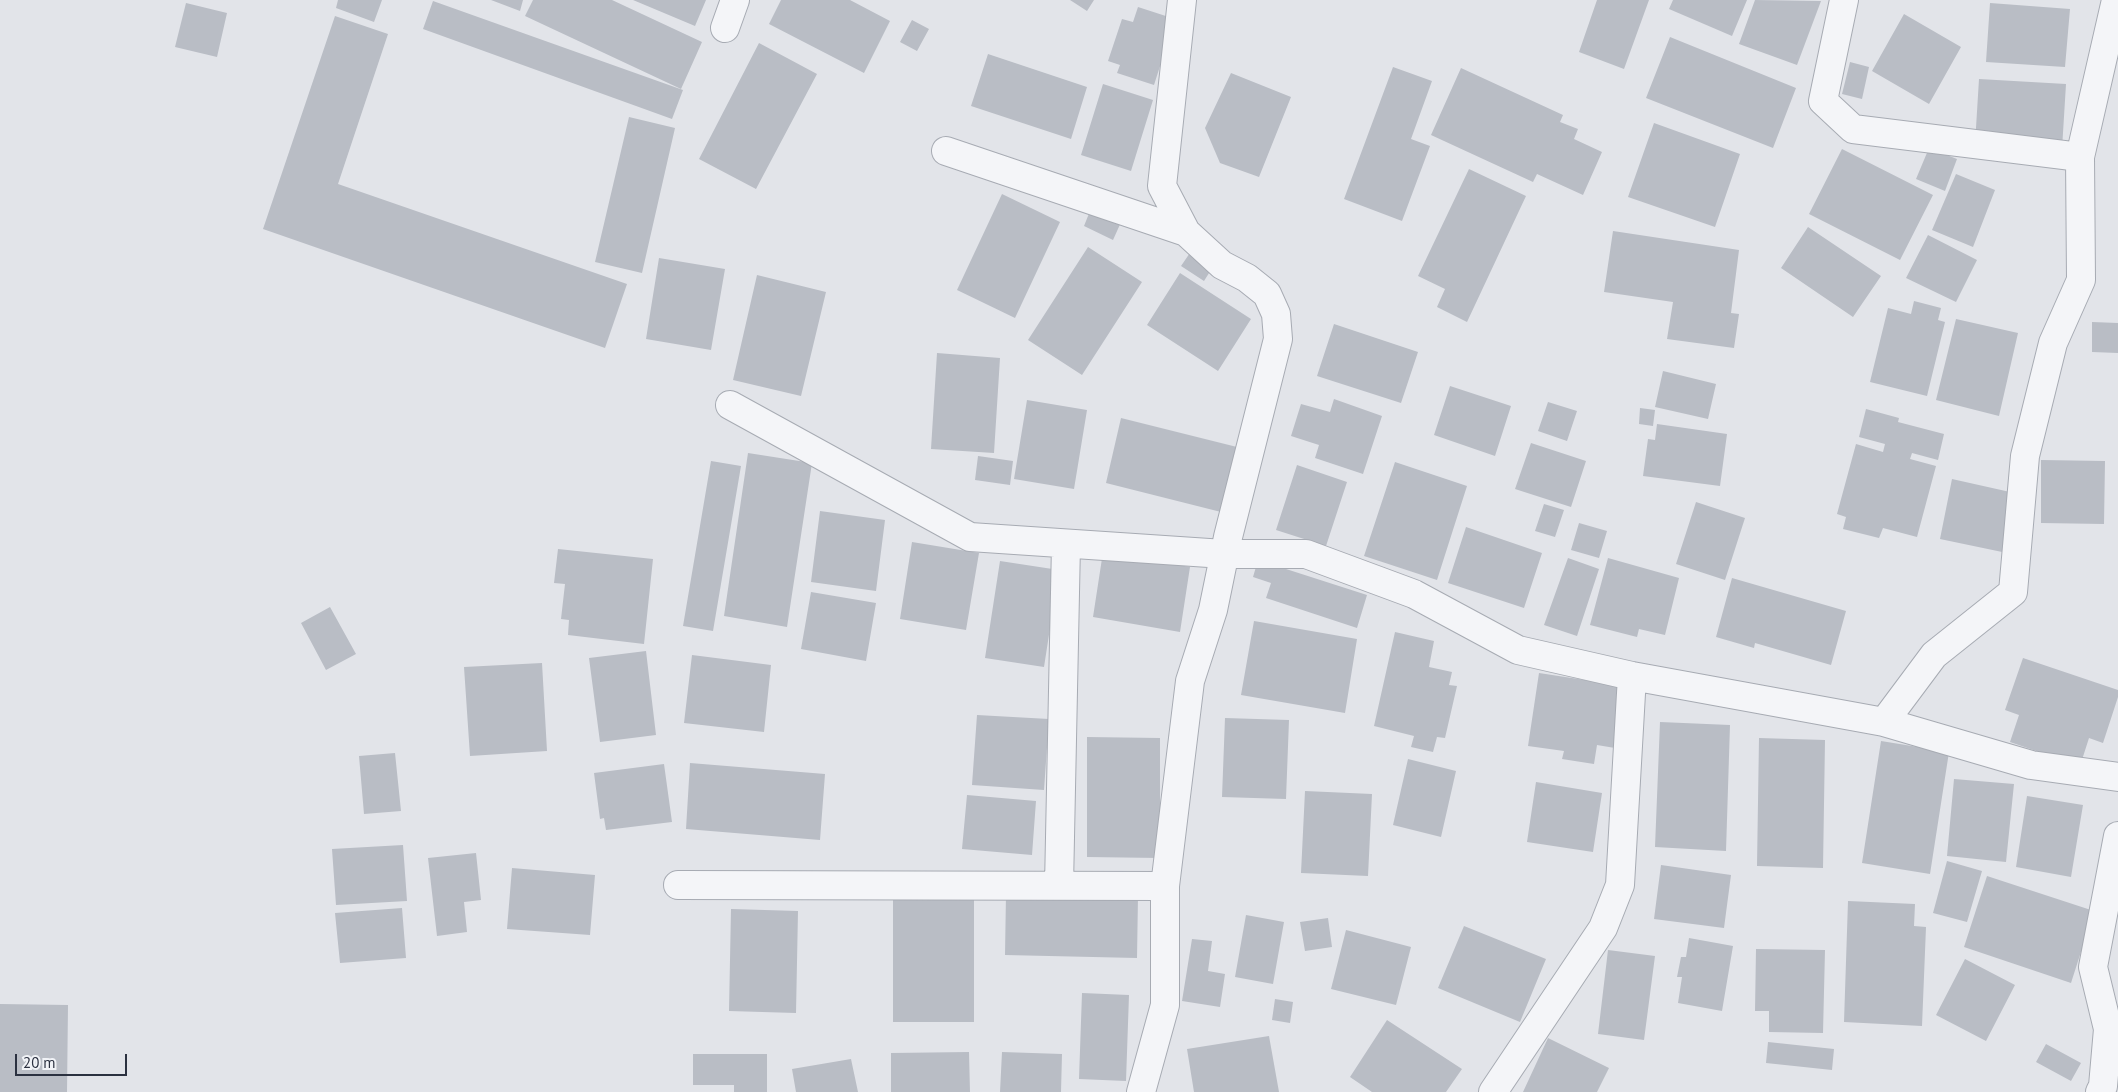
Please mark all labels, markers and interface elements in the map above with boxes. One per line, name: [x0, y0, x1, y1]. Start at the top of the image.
scale bar: [18, 1044, 130, 1076]
text: 20 m: [23, 1053, 56, 1072]

